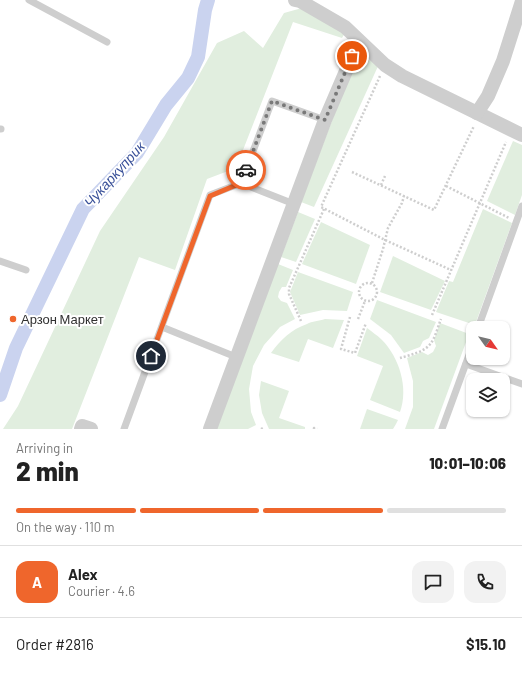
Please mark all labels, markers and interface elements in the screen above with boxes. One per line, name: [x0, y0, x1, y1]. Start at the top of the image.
pin: [335, 39, 369, 73]
icon: bag: [341, 45, 363, 67]
water label: Чукаркуприк: [80, 137, 149, 210]
courier: [226, 150, 266, 190]
icon: car: [235, 159, 257, 181]
place label: Арзон Маркет: [21, 311, 104, 327]
marker: Арзон Маркет: [8, 314, 18, 324]
north arrow: [466, 321, 510, 365]
map controls: [466, 321, 510, 417]
pin: [134, 339, 168, 373]
icon: home: [140, 345, 162, 367]
button: layers: [466, 373, 510, 417]
text: Arriving in: [16, 440, 73, 456]
text: 10:01–10:06: [429, 454, 506, 472]
text: 2 min: [16, 455, 79, 486]
text: On the way · 110 m: [16, 519, 114, 535]
button: chat: [412, 561, 454, 603]
button: phone: [464, 561, 506, 603]
text: Alex: [68, 565, 98, 583]
text: A: [32, 573, 42, 591]
text: Courier · 4.6: [68, 583, 135, 599]
text: Order #2816: [16, 635, 94, 653]
text: $15.10: [466, 635, 506, 653]

